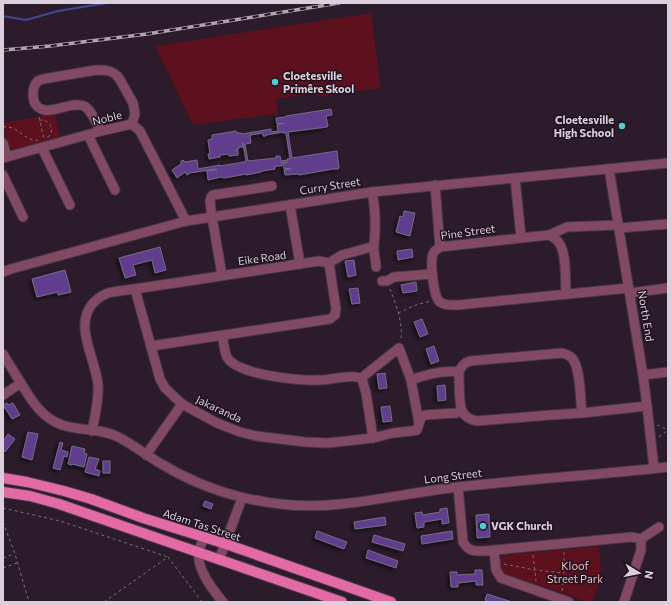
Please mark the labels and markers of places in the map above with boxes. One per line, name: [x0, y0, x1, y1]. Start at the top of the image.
place label: Cloetesville Primêre Skool: [283, 69, 354, 95]
marker: Cloetesville Primêre Skool: [270, 77, 280, 87]
place label: Cloetesville High School: [554, 113, 614, 139]
marker: Cloetesville High School: [617, 121, 627, 131]
place label: VGK Church: [491, 519, 553, 532]
marker: VGK Church: [478, 521, 488, 531]

